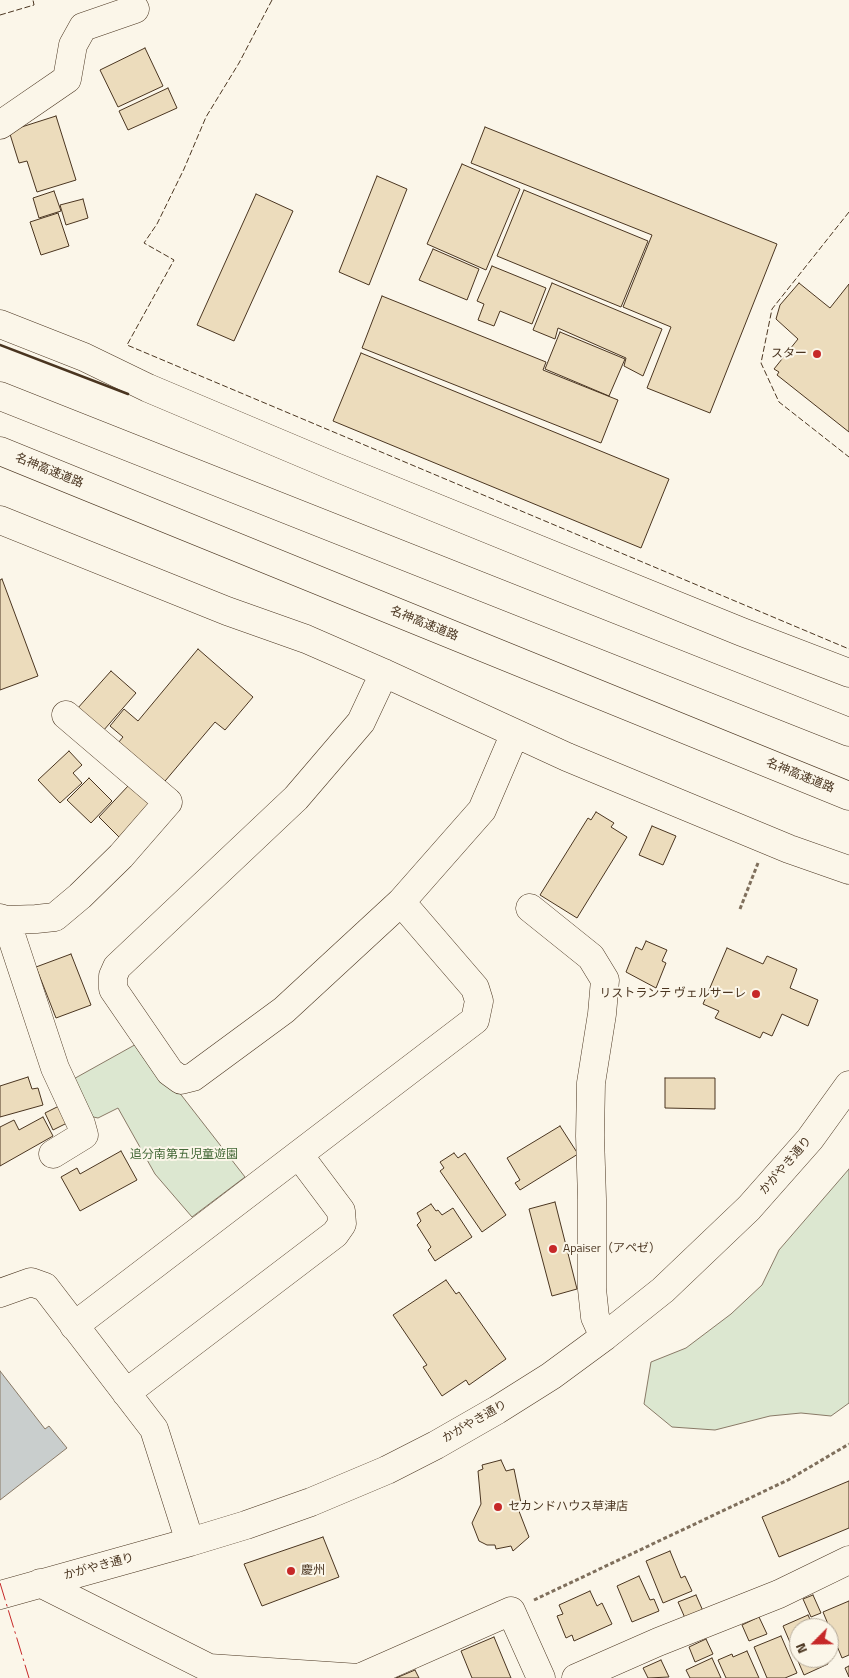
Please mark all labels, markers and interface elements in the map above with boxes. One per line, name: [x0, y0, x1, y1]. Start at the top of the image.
place label: スター: [771, 347, 807, 361]
marker: スター: [811, 348, 823, 360]
street label: 名神高速道路: [13, 451, 85, 491]
street label: 名神高速道路: [388, 604, 460, 644]
street label: 名神高速道路: [764, 756, 836, 796]
place label: リストランテ ヴェルサーレ: [599, 987, 746, 1001]
marker: リストランテ ヴェルサーレ: [750, 988, 762, 1000]
street label: かがやき通り: [757, 1134, 815, 1198]
park label: 追分南第五児童遊園: [130, 1148, 238, 1162]
place label: Apaiser（アペゼ）: [563, 1242, 661, 1256]
marker: Apaiser（アペゼ）: [547, 1243, 559, 1255]
street label: かがやき通り: [440, 1398, 510, 1446]
place label: セカンドハウス草津店: [508, 1500, 628, 1514]
marker: セカンドハウス草津店: [492, 1501, 504, 1513]
street label: かがやき通り: [62, 1551, 136, 1583]
place label: 慶州: [301, 1564, 325, 1578]
marker: 慶州: [285, 1565, 297, 1577]
north arrow: [789, 1618, 839, 1668]
text: N: [789, 1640, 812, 1657]

